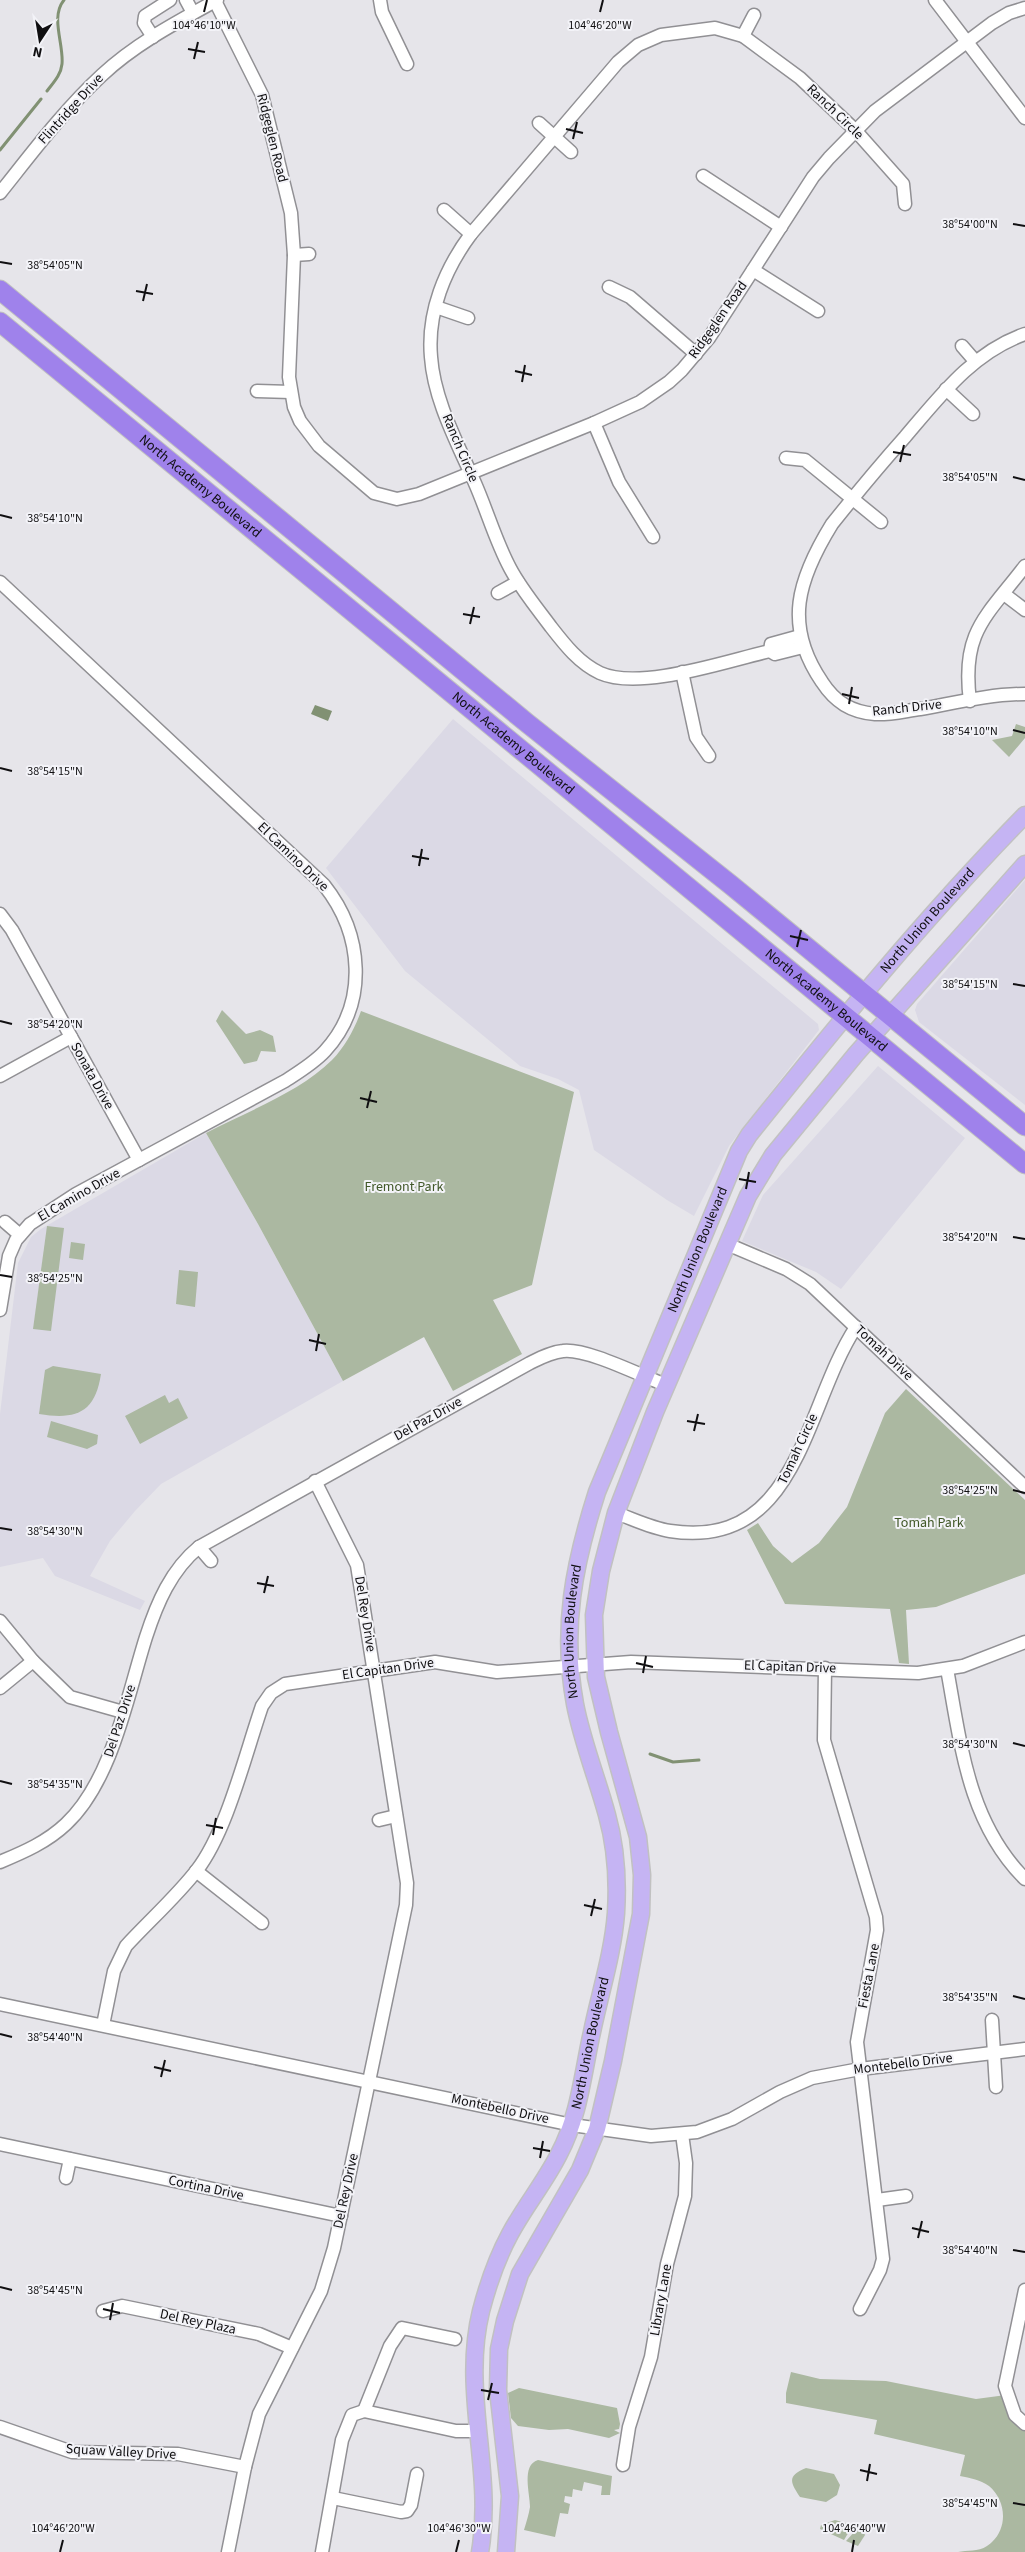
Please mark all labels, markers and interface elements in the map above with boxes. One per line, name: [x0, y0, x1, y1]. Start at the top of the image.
north arrow: [15, 15, 65, 65]
text: 104°46'10"W: [172, 17, 236, 34]
text: 104°46'20"W: [568, 17, 632, 34]
text: N: [31, 41, 44, 62]
street label: Flintridge Drive: [34, 69, 108, 149]
street label: Ranch Circle: [802, 80, 868, 144]
street label: Ridgeglen Road: [251, 91, 293, 185]
text: 38°54'00"N: [942, 216, 998, 233]
text: 38°54'05"N: [27, 257, 83, 274]
street label: Ridgeglen Road: [684, 277, 752, 363]
street label: Ranch Circle: [437, 411, 483, 485]
street label: North Academy Boulevard: [135, 430, 266, 543]
text: 38°54'05"N: [942, 469, 998, 486]
text: 38°54'10"N: [27, 510, 83, 527]
street label: North Academy Boulevard: [448, 687, 579, 800]
street label: Ranch Drive: [871, 694, 943, 722]
text: 38°54'10"N: [942, 723, 998, 740]
text: 38°54'15"N: [27, 763, 83, 780]
street label: El Camino Drive: [253, 818, 333, 896]
street label: North Union Boulevard: [876, 864, 980, 978]
street label: North Academy Boulevard: [760, 944, 892, 1057]
text: 38°54'15"N: [942, 976, 998, 993]
text: 38°54'20"N: [27, 1016, 83, 1033]
street label: Sonata Drive: [65, 1039, 119, 1113]
street label: El Camino Drive: [34, 1163, 124, 1227]
park label: Fremont Park: [365, 1177, 443, 1197]
street label: North Union Boulevard: [663, 1184, 733, 1316]
text: 38°54'20"N: [942, 1229, 998, 1246]
text: 38°54'25"N: [27, 1270, 83, 1287]
street label: Tomah Drive: [850, 1321, 918, 1385]
street label: Del Paz Drive: [390, 1392, 466, 1446]
street label: Tomah Circle: [773, 1410, 823, 1488]
text: 38°54'25"N: [942, 1482, 998, 1499]
park label: Tomah Park: [894, 1513, 964, 1533]
text: 38°54'30"N: [27, 1523, 83, 1540]
street label: North Union Boulevard: [559, 1563, 587, 1700]
street label: Del Rey Drive: [349, 1575, 381, 1653]
street label: El Capitan Drive: [341, 1653, 435, 1685]
street label: El Capitan Drive: [744, 1655, 837, 1679]
street label: Del Paz Drive: [99, 1682, 141, 1760]
text: 38°54'30"N: [942, 1736, 998, 1753]
text: 38°54'35"N: [27, 1776, 83, 1793]
street label: Fiesta Lane: [853, 1942, 885, 2010]
street label: North Union Boulevard: [566, 1975, 615, 2111]
text: 38°54'35"N: [942, 1989, 998, 2006]
text: 38°54'40"N: [27, 2029, 83, 2046]
street label: Montebello Drive: [852, 2048, 954, 2080]
street label: Montebello Drive: [449, 2089, 551, 2129]
street label: Del Rey Drive: [328, 2151, 364, 2230]
street label: Cortina Drive: [167, 2170, 246, 2206]
text: 38°54'40"N: [942, 2242, 998, 2259]
street label: Library Lane: [645, 2262, 677, 2337]
text: 38°54'45"N: [27, 2282, 83, 2299]
street label: Del Rey Plaza: [158, 2304, 238, 2340]
street label: Squaw Valley Drive: [65, 2439, 177, 2465]
text: 38°54'45"N: [942, 2495, 998, 2512]
text: 104°46'20"W: [31, 2520, 95, 2537]
text: 104°46'30"W: [427, 2520, 491, 2537]
text: 104°46'40"W: [822, 2520, 886, 2537]

